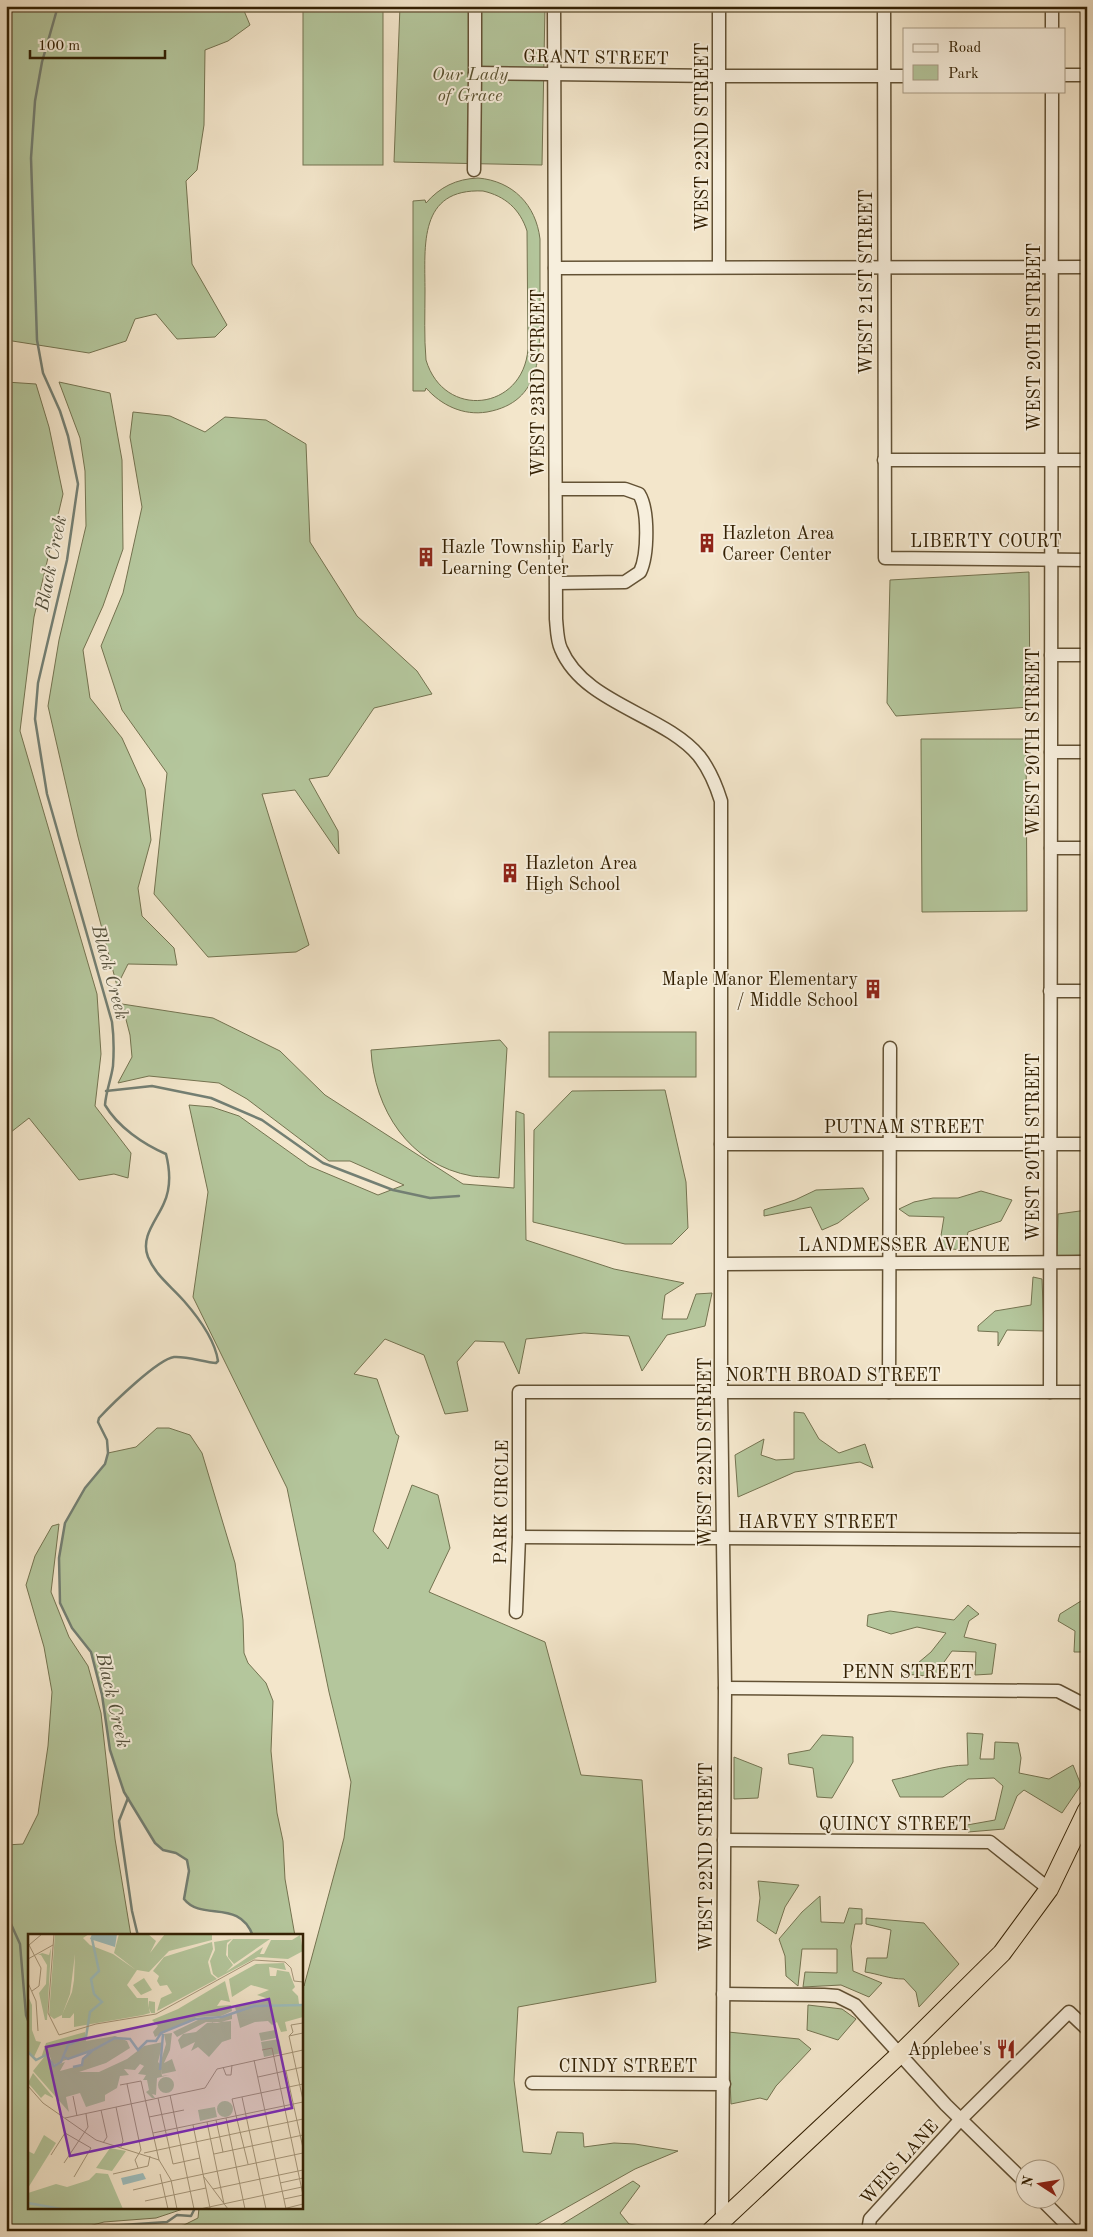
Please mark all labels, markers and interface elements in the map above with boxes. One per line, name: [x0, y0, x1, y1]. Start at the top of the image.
scale bar: [30, 28, 165, 60]
legend: [903, 28, 1066, 92]
text: 100 m: [38, 39, 80, 54]
text: Road: [948, 41, 982, 56]
street label: WEST 22ND STREET: [694, 42, 712, 232]
street label: GRANT STREET: [523, 48, 669, 68]
park label: Our Lady of Grace: [432, 66, 509, 105]
text: Park: [948, 67, 979, 82]
street label: WEST 21ST STREET: [858, 189, 876, 375]
street label: WEST 20TH STREET: [1026, 243, 1044, 431]
street label: WEST 23RD STREET: [530, 289, 548, 477]
water label: Black Creek: [34, 514, 71, 614]
place label: Hazleton Area Career Center: [722, 525, 835, 564]
building icon: Hazleton Area Career Center: [696, 532, 718, 554]
street label: LIBERTY COURT: [910, 533, 1062, 551]
place label: Hazle Township Early Learning Center: [441, 539, 615, 578]
building icon: Hazle Township Early Learning Center: [415, 546, 437, 568]
street label: WEST 20TH STREET: [1025, 648, 1043, 836]
place label: Hazleton Area High School: [525, 855, 638, 894]
building icon: Hazleton Area High School: [499, 862, 521, 884]
water label: Black Creek: [87, 922, 130, 1022]
place label: Maple Manor Elementary / Middle School: [662, 971, 858, 1010]
building icon: Maple Manor Elementary / Middle School: [862, 978, 884, 1000]
street label: WEST 20TH STREET: [1025, 1053, 1043, 1241]
street label: PUTNAM STREET: [824, 1119, 984, 1137]
street label: LANDMESSER AVENUE: [798, 1237, 1010, 1255]
street label: WEST 22ND STREET: [697, 1357, 715, 1547]
street label: NORTH BROAD STREET: [725, 1367, 941, 1385]
street label: PARK CIRCLE: [492, 1439, 512, 1565]
street label: HARVEY STREET: [738, 1514, 898, 1532]
water label: Black Creek: [91, 1650, 132, 1750]
street label: PENN STREET: [842, 1664, 974, 1682]
street label: WEST 22ND STREET: [698, 1762, 716, 1952]
street label: QUINCY STREET: [819, 1816, 971, 1834]
inset map: [28, 1934, 302, 2210]
restaurant icon: Applebee's: [995, 2038, 1017, 2060]
place label: Applebee's: [908, 2041, 991, 2059]
street label: CINDY STREET: [559, 2058, 697, 2076]
street label: WEIS LANE: [857, 2117, 942, 2208]
north arrow: [1016, 2160, 1066, 2210]
text: N: [1020, 2175, 1036, 2188]

